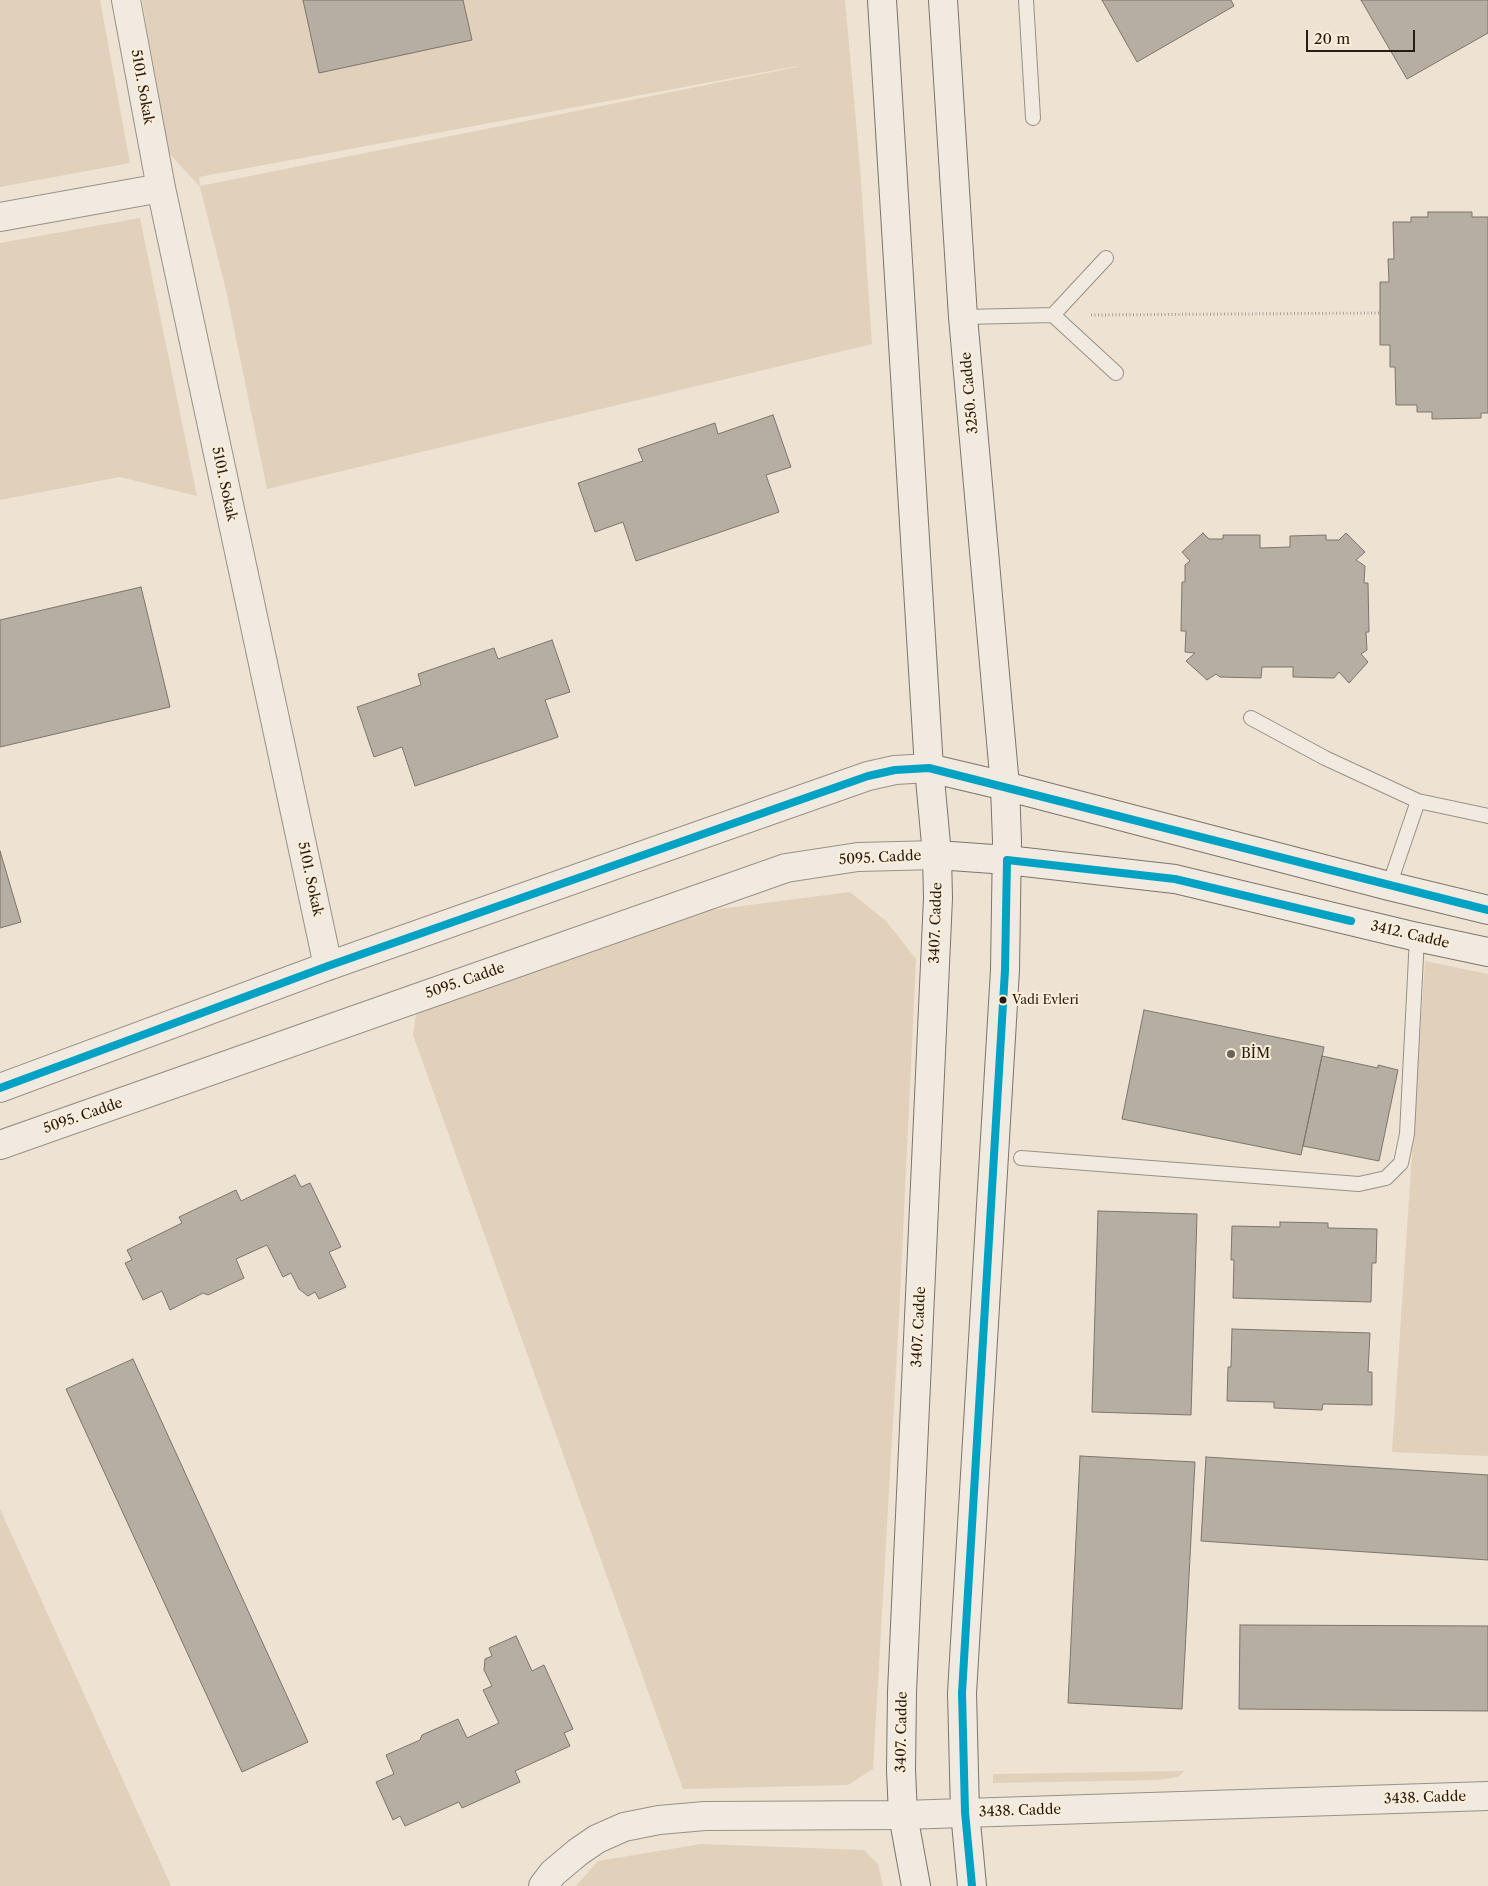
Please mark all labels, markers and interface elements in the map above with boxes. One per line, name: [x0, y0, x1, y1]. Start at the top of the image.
scale bar: [1308, 20, 1417, 52]
text: 20 m: [1314, 29, 1350, 48]
street label: 5101. Sokak: [127, 48, 157, 126]
street label: 3250. Cadde: [958, 351, 982, 435]
street label: 5101. Sokak: [208, 445, 240, 523]
street label: 5101. Sokak: [294, 840, 326, 918]
street label: 5095. Cadde: [838, 847, 922, 869]
street label: 3407. Cadde: [926, 882, 946, 964]
street label: 3412. Cadde: [1369, 918, 1451, 952]
street label: 5095. Cadde: [423, 960, 507, 1002]
place label: Vadi Evleri: [1012, 992, 1079, 1008]
marker: Vadi Evleri: [998, 995, 1008, 1005]
place label: BİM: [1241, 1046, 1270, 1062]
marker: BİM: [1225, 1048, 1237, 1060]
street label: 5095. Cadde: [41, 1095, 125, 1137]
street label: 3407. Cadde: [908, 1286, 930, 1368]
street label: 3407. Cadde: [893, 1691, 911, 1773]
street label: 3438. Cadde: [1384, 1788, 1466, 1808]
street label: 3438. Cadde: [979, 1801, 1061, 1821]

